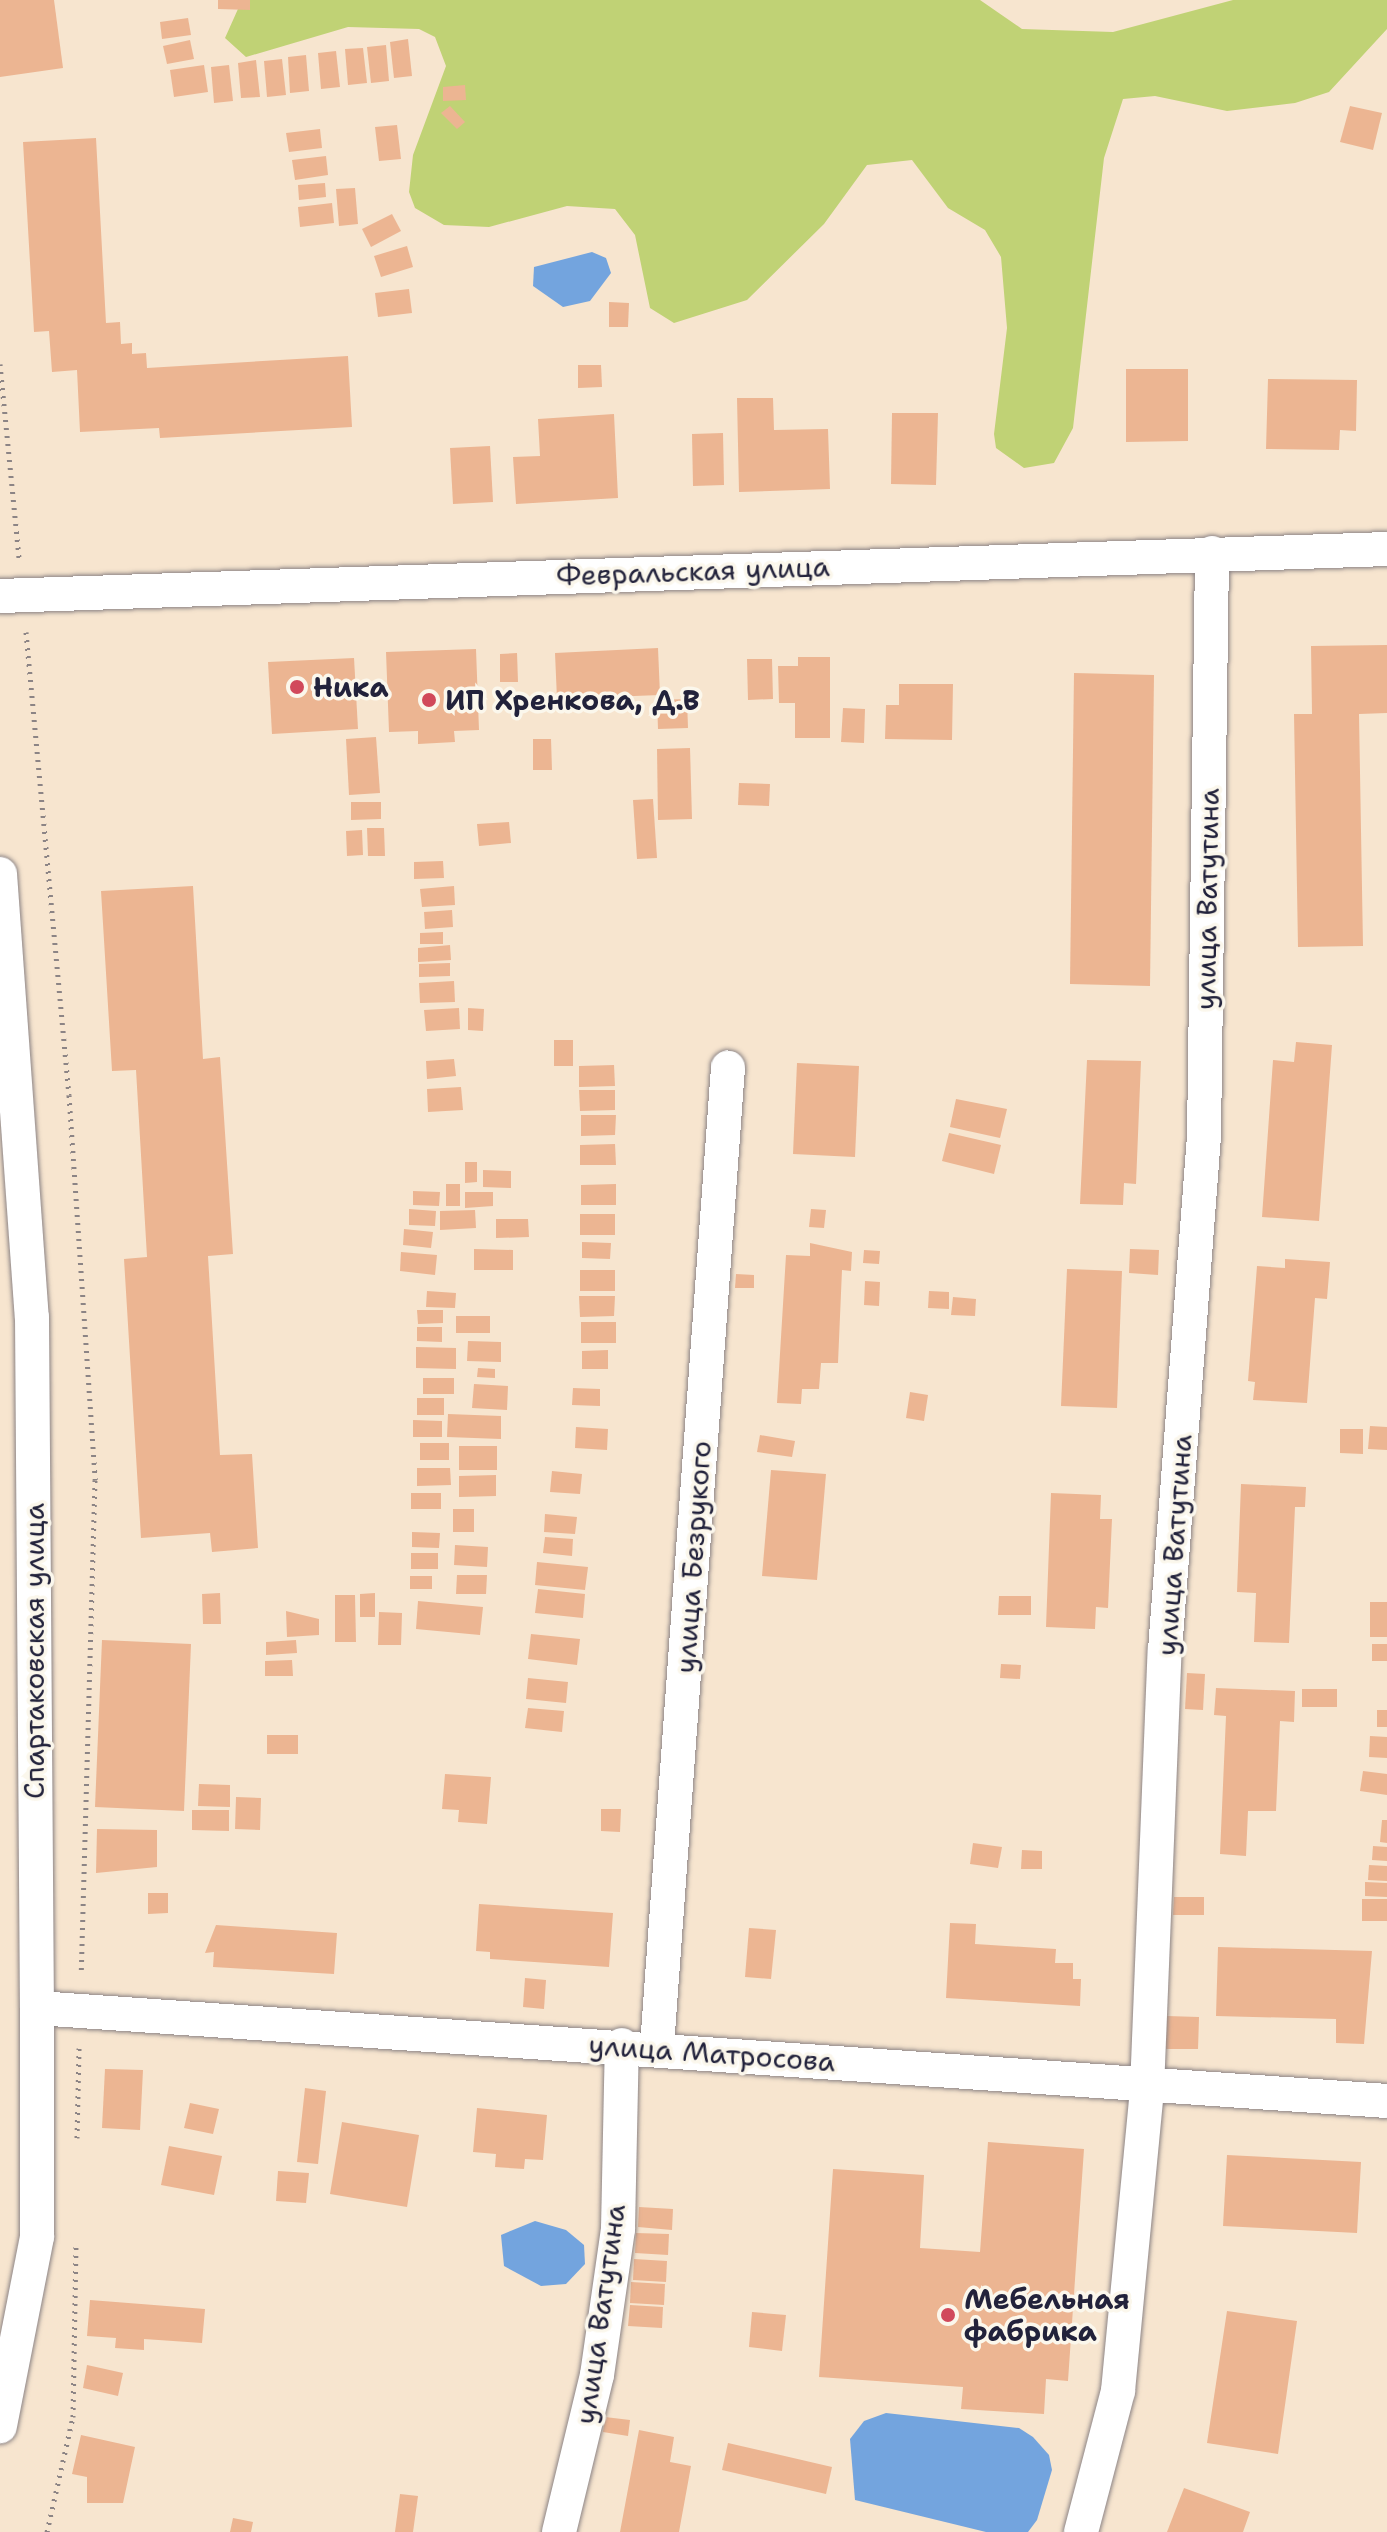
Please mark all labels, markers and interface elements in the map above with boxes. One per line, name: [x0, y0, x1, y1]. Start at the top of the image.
street label: Февральская улица: [556, 549, 830, 593]
place label: Ника: [313, 670, 389, 704]
marker: Ника: [288, 678, 306, 696]
place label: ИП Хренкова, Д.В: [445, 683, 700, 717]
marker: ИП Хренкова, Д.В: [420, 691, 438, 709]
street label: улица Ватутина: [1188, 788, 1226, 1010]
street label: улица Ватутина: [1149, 1433, 1199, 1657]
street label: улица Безрукого: [668, 1440, 718, 1674]
street label: Спартаковская улица: [17, 1503, 51, 1799]
street label: улица Матросова: [588, 2028, 836, 2078]
street label: улица Ватутина: [568, 2202, 632, 2426]
place label: Мебельная фабрика: [964, 2282, 1130, 2348]
marker: Мебельная фабрика: [939, 2306, 957, 2324]

